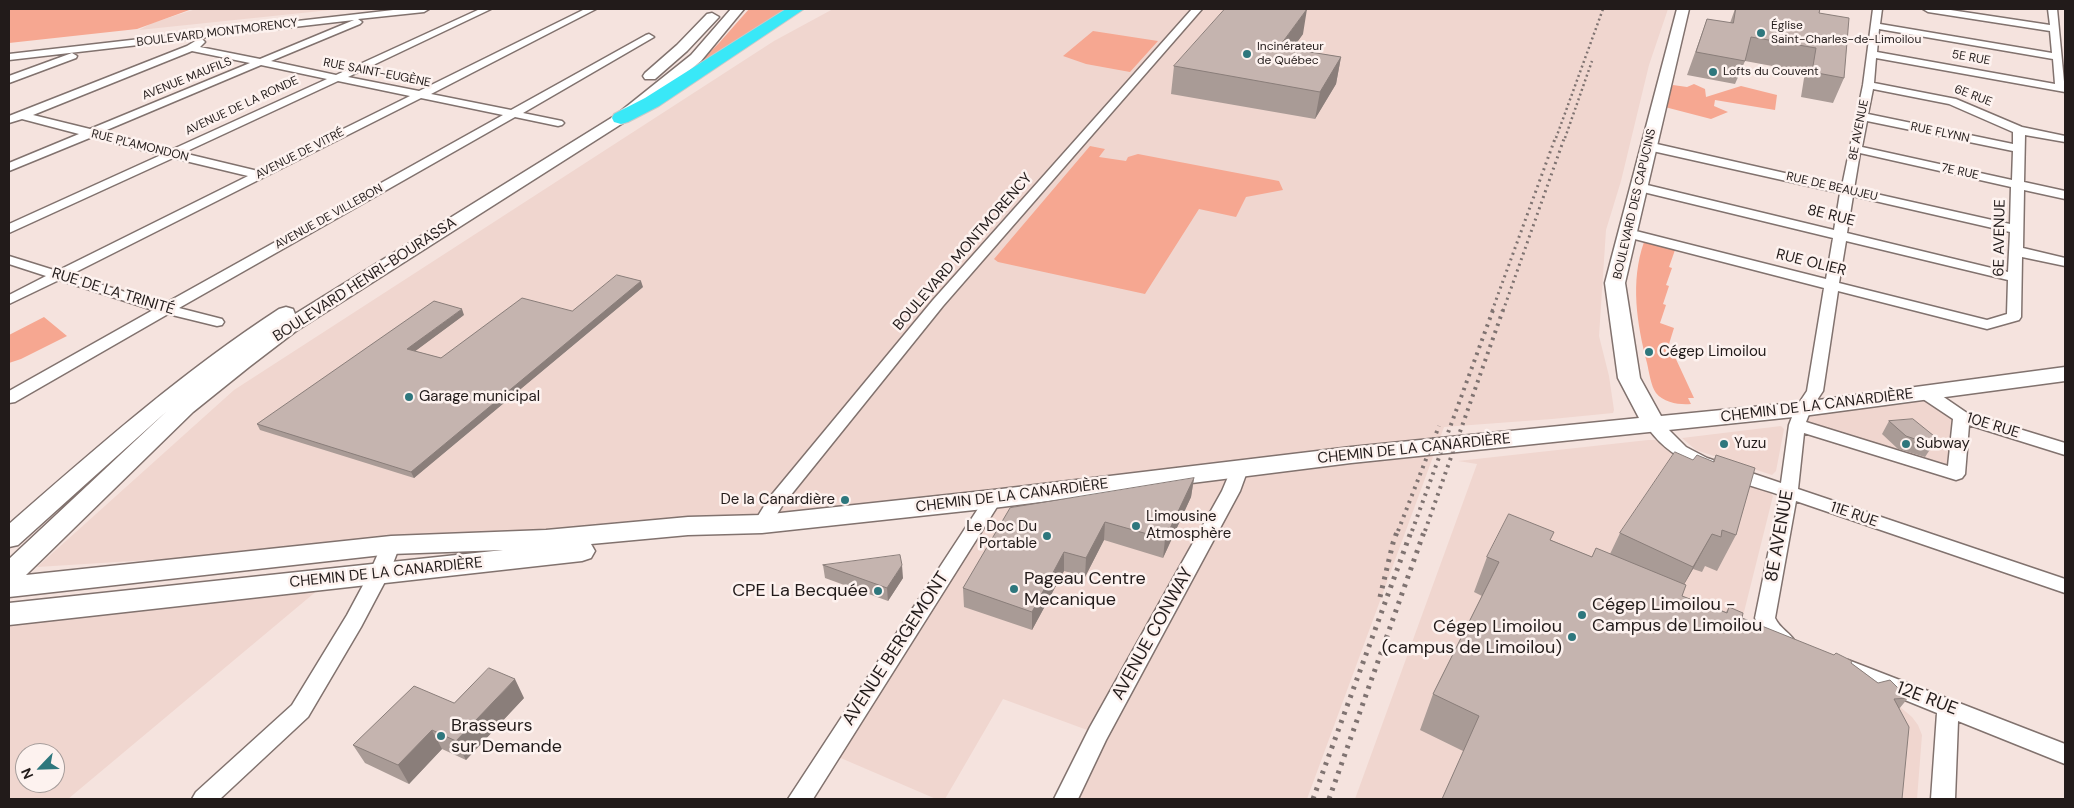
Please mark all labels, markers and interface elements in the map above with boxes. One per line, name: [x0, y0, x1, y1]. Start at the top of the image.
street label: BOULEVARD MONTMORENCY: [136, 16, 298, 50]
place label: Église Saint-Charles-de-Limoilou: [1771, 19, 1921, 47]
marker: Église Saint-Charles-de-Limoilou: [1755, 27, 1767, 39]
place label: Incinérateur de Québec: [1257, 40, 1324, 68]
marker: Incinérateur de Québec: [1241, 48, 1253, 60]
street label: 5E RUE: [1951, 48, 1991, 68]
street label: AVENUE MAUFILS: [140, 54, 234, 104]
street label: RUE SAINT-EUGÈNE: [322, 56, 432, 90]
place label: Lofts du Couvent: [1723, 65, 1819, 79]
marker: Lofts du Couvent: [1707, 66, 1719, 78]
street label: AVENUE DE LA RONDE: [183, 73, 301, 139]
street label: 6E RUE: [1952, 82, 1994, 110]
street label: 8E AVENUE: [1846, 98, 1872, 162]
street label: RUE FLYNN: [1909, 120, 1971, 146]
street label: AVENUE DE VITRÉ: [253, 125, 347, 183]
street label: RUE PLAMONDON: [90, 127, 190, 165]
street label: BOULEVARD DES CAPUCINS: [1611, 127, 1659, 281]
street label: 7E RUE: [1940, 161, 1980, 183]
street label: RUE DE BEAUJEU: [1785, 169, 1879, 205]
street label: BOULEVARD MONTMORENCY: [890, 170, 1036, 334]
street label: AVENUE DE VILLEBON: [273, 181, 385, 253]
street label: 6E AVENUE: [1990, 199, 2010, 277]
street label: 8E RUE: [1805, 201, 1857, 231]
street label: BOULEVARD HENRI-BOURASSA: [270, 214, 460, 346]
street label: RUE OLIER: [1774, 246, 1848, 280]
street label: RUE DE LA TRINITÉ: [49, 265, 177, 319]
place label: Cégep Limoilou: [1659, 343, 1766, 361]
marker: Cégep Limoilou: [1643, 346, 1655, 358]
street label: CHEMIN DE LA CANARDIÈRE: [1720, 385, 1914, 427]
place label: Garage municipal: [419, 388, 540, 406]
marker: Garage municipal: [403, 391, 415, 403]
street label: 10E RUE: [1964, 409, 2022, 443]
street label: CHEMIN DE LA CANARDIÈRE: [1317, 430, 1511, 468]
place label: Yuzu: [1734, 435, 1766, 453]
place label: Subway: [1916, 435, 1970, 453]
marker: Yuzu: [1718, 438, 1730, 450]
marker: Subway: [1900, 438, 1912, 450]
street label: CHEMIN DE LA CANARDIÈRE: [915, 475, 1109, 517]
street label: 8E AVENUE: [1761, 488, 1799, 584]
place label: De la Canardière: [720, 491, 835, 509]
marker: De la Canardière: [839, 494, 851, 506]
street label: 11E RUE: [1828, 499, 1880, 531]
place label: Limousine Atmosphère: [1146, 508, 1231, 543]
place label: Le Doc Du Portable: [966, 518, 1037, 553]
marker: Limousine Atmosphère: [1130, 520, 1142, 532]
marker: Le Doc Du Portable: [1041, 530, 1053, 542]
street label: CHEMIN DE LA CANARDIÈRE: [289, 554, 483, 592]
street label: AVENUE CONWAY: [1108, 564, 1198, 704]
street label: AVENUE BERGEMONT: [838, 568, 954, 730]
place label: Pageau Centre Mecanique: [1024, 568, 1146, 610]
place label: CPE La Becquée: [732, 580, 868, 602]
marker: Pageau Centre Mecanique: [1008, 583, 1020, 595]
marker: CPE La Becquée: [872, 585, 884, 597]
place label: Cégep Limoilou - Campus de Limoilou: [1592, 594, 1762, 636]
marker: Cégep Limoilou - Campus de Limoilou: [1576, 609, 1588, 621]
place label: Cégep Limoilou (campus de Limoilou): [1382, 616, 1562, 659]
marker: Cégep Limoilou (campus de Limoilou): [1566, 631, 1578, 643]
street label: 12E RUE: [1893, 678, 1961, 720]
place label: Brasseurs sur Demande: [451, 715, 562, 758]
marker: Brasseurs sur Demande: [435, 730, 447, 742]
north arrow: [15, 743, 65, 793]
text: N: [17, 765, 38, 782]

